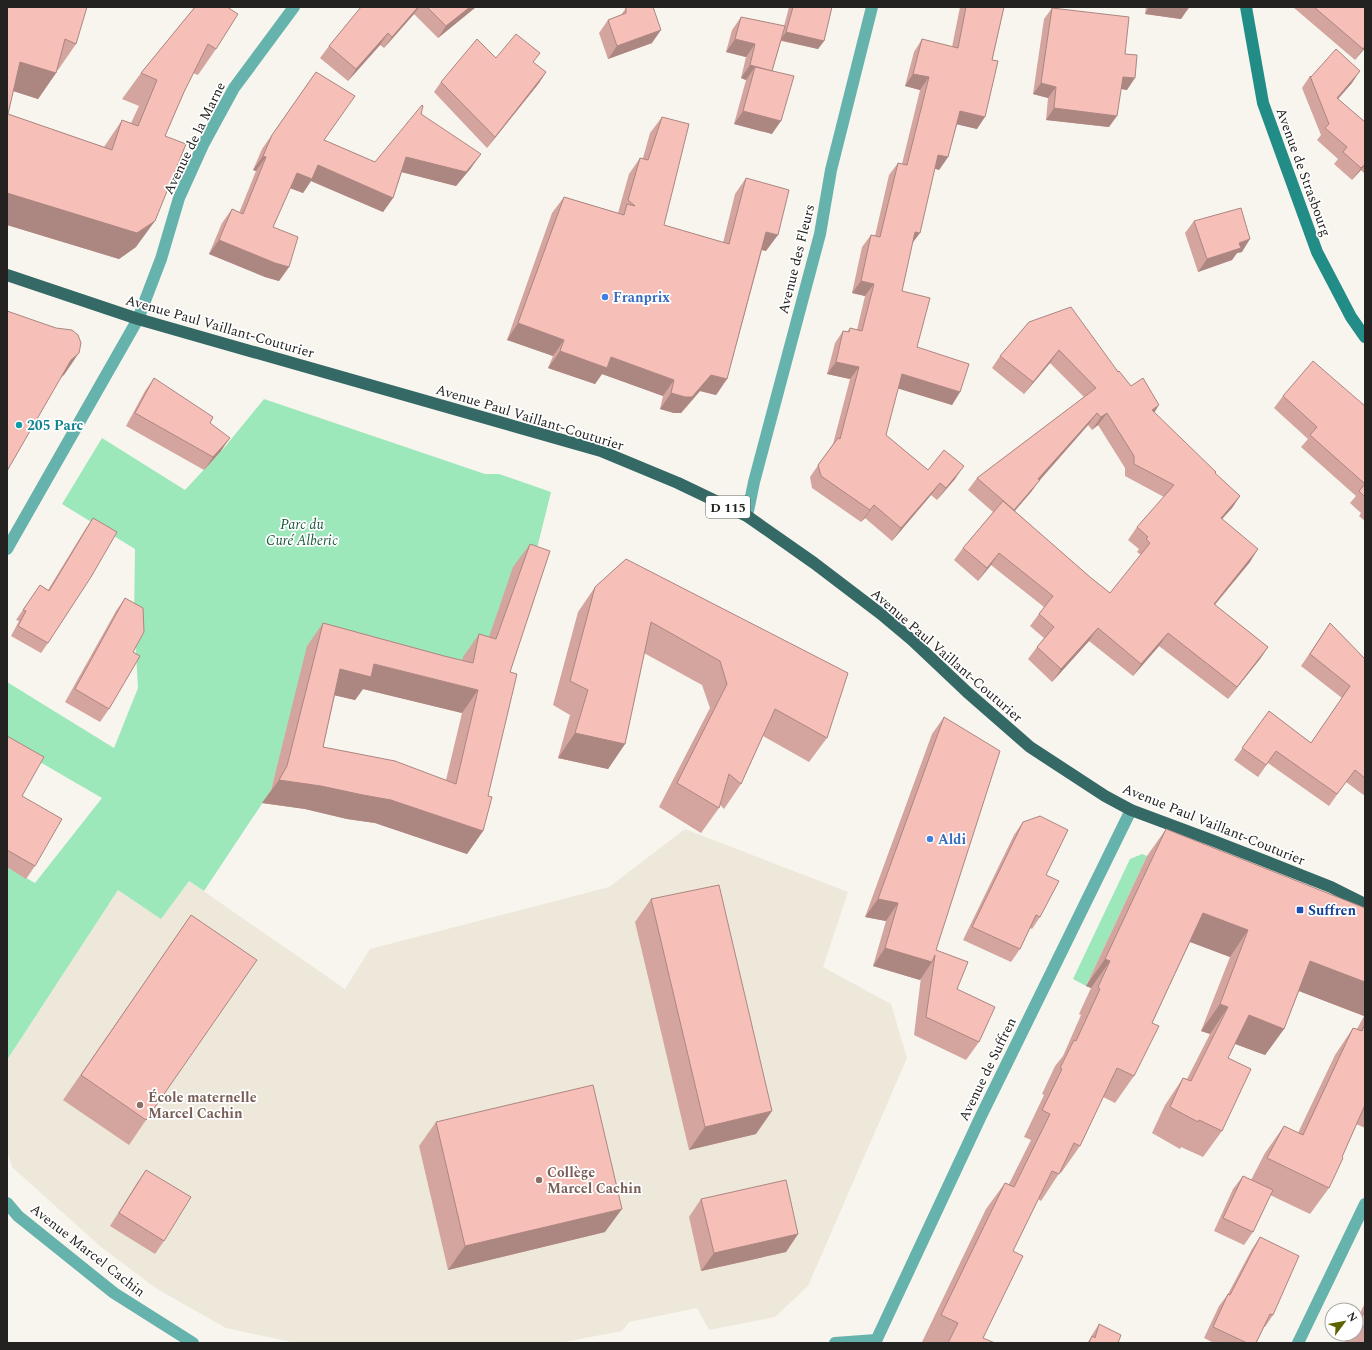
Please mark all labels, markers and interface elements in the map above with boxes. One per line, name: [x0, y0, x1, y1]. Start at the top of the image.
street label: Avenue de la Marne: [158, 78, 231, 198]
street label: Avenue de Strasbourg: [1270, 105, 1337, 239]
street label: Avenue des Fleurs: [773, 202, 820, 316]
place label: Franprix: [613, 287, 670, 308]
street label: Avenue Paul Vaillant-Couturier: [123, 289, 317, 364]
marker: Franprix: [600, 292, 610, 302]
street label: Avenue Paul Vaillant-Couturier: [433, 379, 627, 456]
place label: 205 Parc: [27, 415, 84, 436]
marker: 205 Parc: [14, 420, 24, 430]
road number: D 115: [706, 496, 750, 518]
park label: Parc du Curé Alberic: [266, 514, 338, 551]
street label: Avenue Paul Vaillant-Couturier: [866, 583, 1028, 728]
street label: Avenue Paul Vaillant-Couturier: [1119, 778, 1309, 871]
place label: Aldi: [938, 829, 967, 850]
marker: Aldi: [925, 834, 935, 844]
place label: Suffren: [1308, 900, 1357, 921]
marker: Suffren: [1295, 905, 1305, 915]
street label: Avenue de Suffren: [953, 1014, 1022, 1125]
place label: École maternelle Marcel Cachin: [148, 1087, 257, 1124]
marker: École maternelle Marcel Cachin: [135, 1100, 145, 1110]
place label: Collège Marcel Cachin: [547, 1162, 642, 1199]
marker: Collège Marcel Cachin: [534, 1175, 544, 1185]
street label: Avenue Marcel Cachin: [26, 1199, 150, 1302]
north arrow: [1324, 1302, 1364, 1342]
text: N: [1342, 1309, 1362, 1325]

